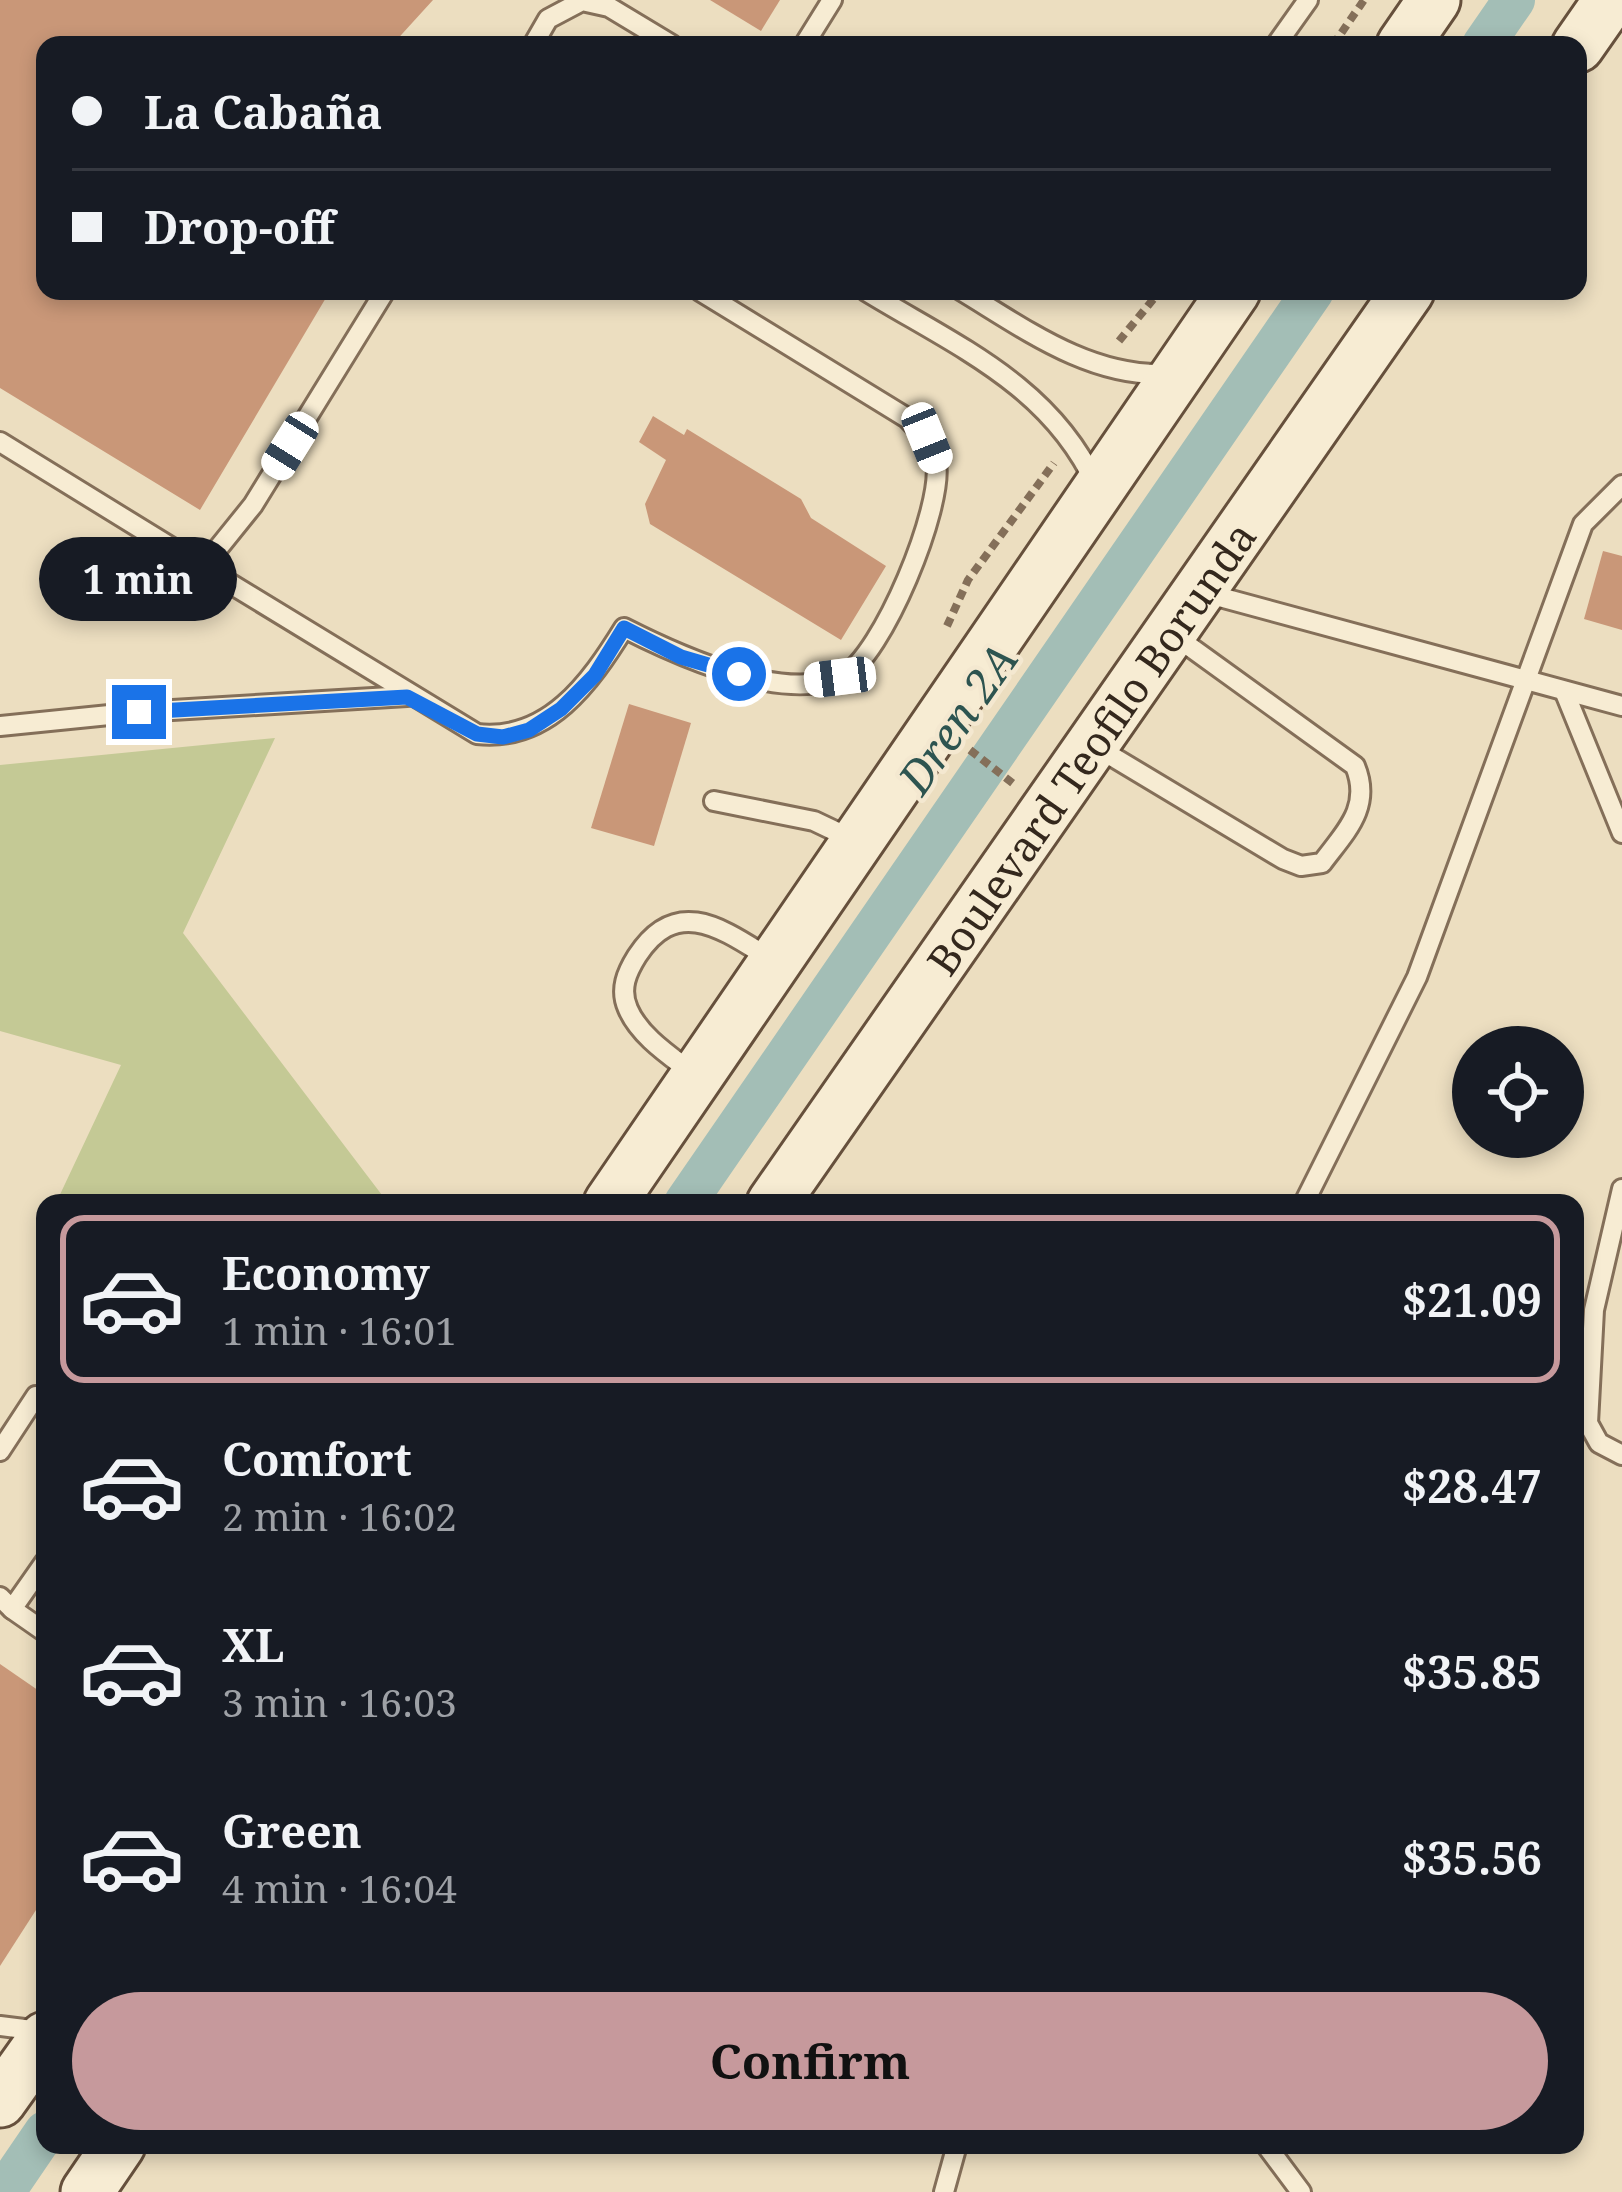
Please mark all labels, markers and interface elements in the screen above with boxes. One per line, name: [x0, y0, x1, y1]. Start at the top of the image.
text: La Cabaña: [144, 81, 382, 142]
text: Drop-off: [144, 196, 335, 257]
car: [897, 398, 957, 478]
car: [256, 406, 324, 486]
street label: Boulevard Teofilo Borunda: [913, 510, 1268, 985]
callout: 1 min: [40, 538, 238, 622]
text: 1 min: [83, 552, 193, 605]
water label: Dren 2A: [883, 631, 1031, 806]
route start: [712, 647, 766, 701]
car: [802, 655, 878, 699]
route end: [112, 685, 166, 739]
map controls: [1452, 1026, 1584, 1158]
button: locate: [1452, 1026, 1584, 1158]
text: Economy: [222, 1242, 430, 1303]
icon: car: [78, 1245, 186, 1353]
text: $21.09: [1402, 1269, 1542, 1330]
text: 1 min · 16:01: [222, 1303, 457, 1356]
text: Comfort: [222, 1428, 412, 1489]
icon: car: [78, 1431, 186, 1539]
text: $28.47: [1402, 1455, 1542, 1516]
text: 2 min · 16:02: [222, 1489, 457, 1542]
text: XL: [222, 1614, 284, 1675]
icon: car: [78, 1617, 186, 1725]
text: $35.85: [1402, 1641, 1542, 1702]
text: 3 min · 16:03: [222, 1675, 457, 1728]
text: Green: [222, 1800, 362, 1861]
icon: car: [78, 1803, 186, 1911]
text: $35.56: [1402, 1827, 1542, 1888]
text: 4 min · 16:04: [222, 1861, 457, 1914]
button: Confirm: [72, 1992, 1548, 2130]

